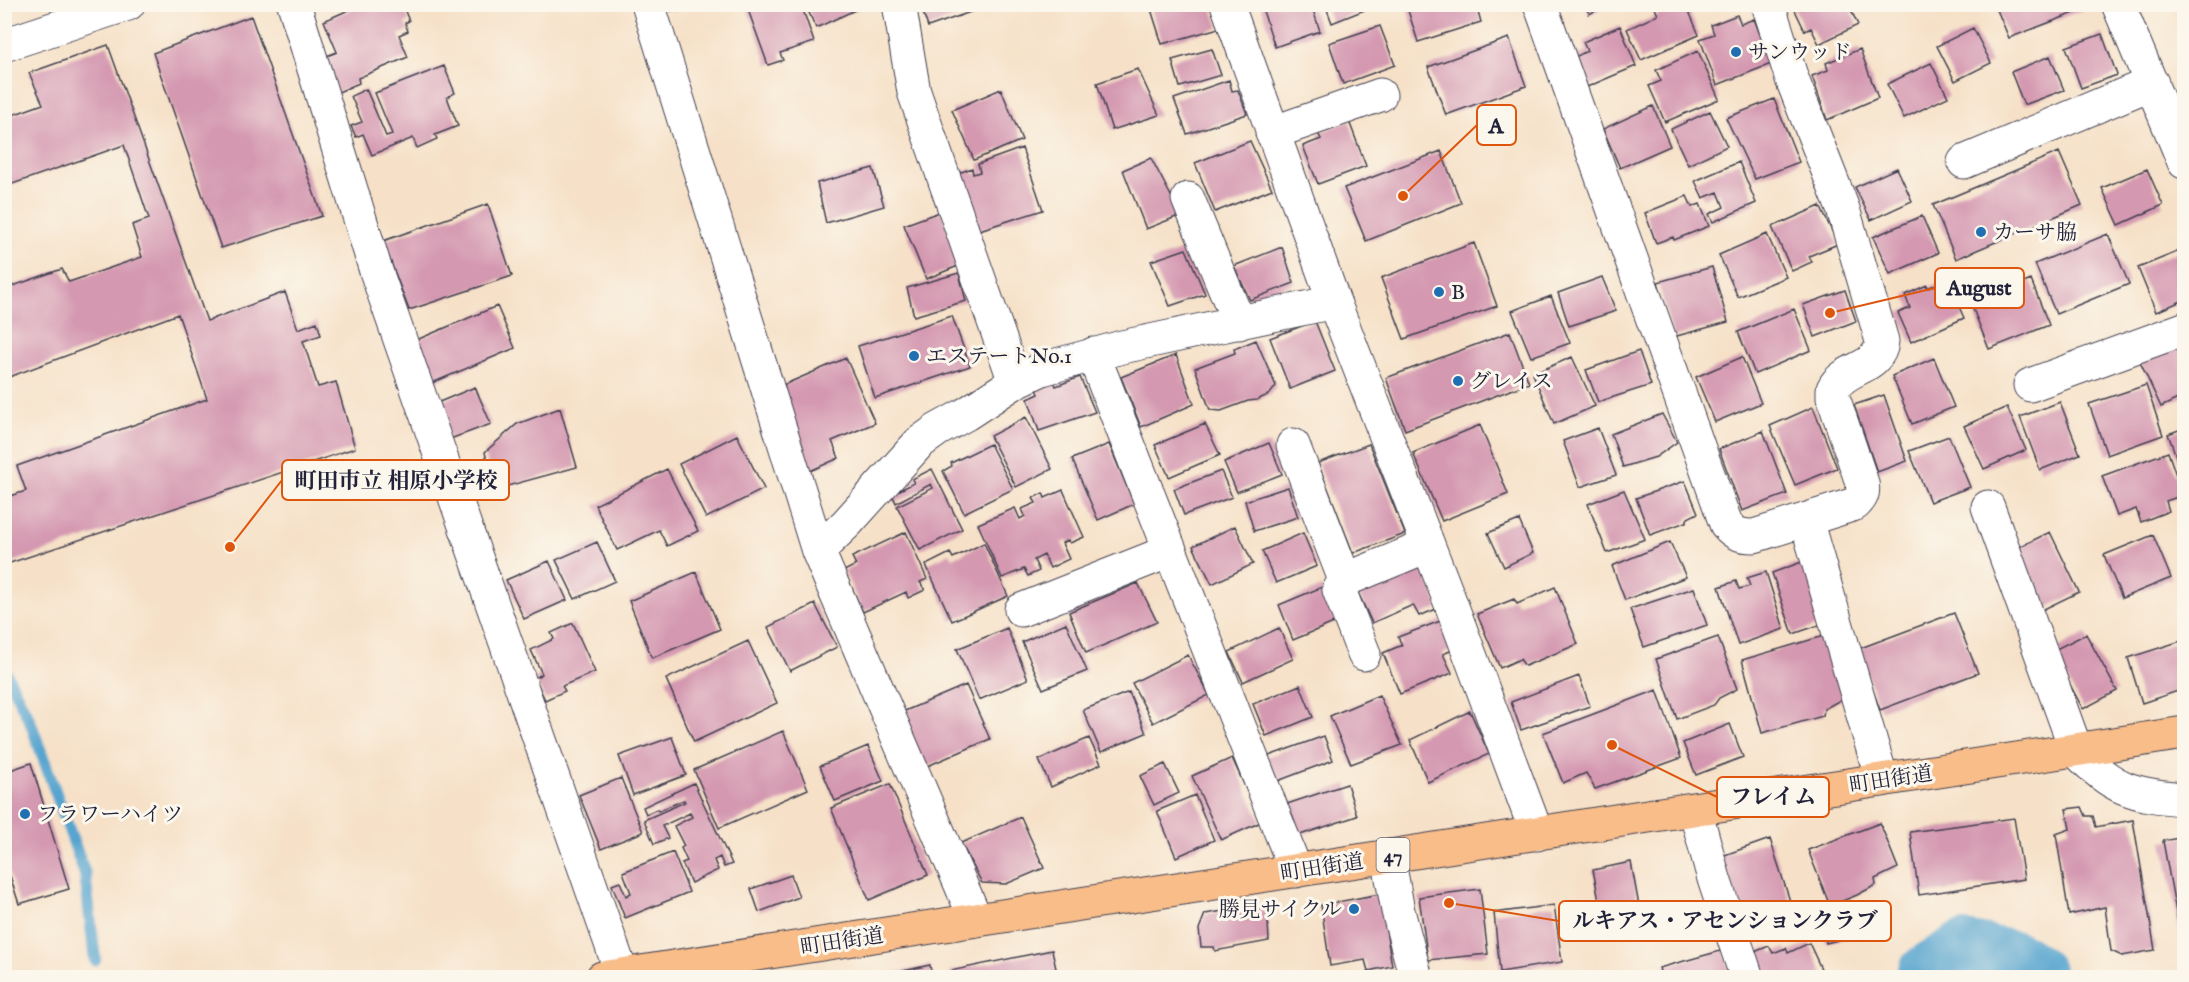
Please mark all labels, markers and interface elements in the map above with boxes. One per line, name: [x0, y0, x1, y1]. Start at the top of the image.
place label: サンウッド: [1748, 40, 1852, 67]
marker: サンウッド: [1729, 45, 1743, 59]
callout: A: [1477, 105, 1516, 145]
text: A: [1488, 113, 1505, 141]
place label: カーサ脇: [1993, 220, 2077, 247]
marker: カーサ脇: [1974, 225, 1988, 239]
callout: August: [1935, 268, 2024, 308]
text: August: [1946, 275, 2012, 303]
place label: B: [1451, 280, 1465, 307]
marker: B: [1432, 285, 1446, 299]
place label: エステートNo.1: [926, 344, 1072, 371]
marker: エステートNo.1: [907, 349, 921, 363]
place label: グレイス: [1470, 369, 1553, 396]
marker: グレイス: [1451, 374, 1465, 388]
callout: 町田市立 相原小学校: [282, 460, 509, 500]
text: 町田市立 相原小学校: [295, 468, 497, 496]
street label: 町田街道: [1848, 761, 1935, 800]
callout: フレイム: [1717, 777, 1829, 817]
text: フレイム: [1730, 784, 1816, 812]
place label: フラワーハイツ: [37, 802, 183, 829]
marker: フラワーハイツ: [18, 807, 32, 821]
road number: 47: [1376, 838, 1410, 872]
street label: 町田街道: [1279, 849, 1366, 888]
place label: 勝見サイクル: [1219, 897, 1342, 924]
callout: ルキアス・アセンションクラブ: [1559, 901, 1891, 941]
marker: 勝見サイクル: [1347, 902, 1361, 916]
text: ルキアス・アセンションクラブ: [1572, 908, 1878, 936]
street label: 町田街道: [799, 923, 886, 962]

